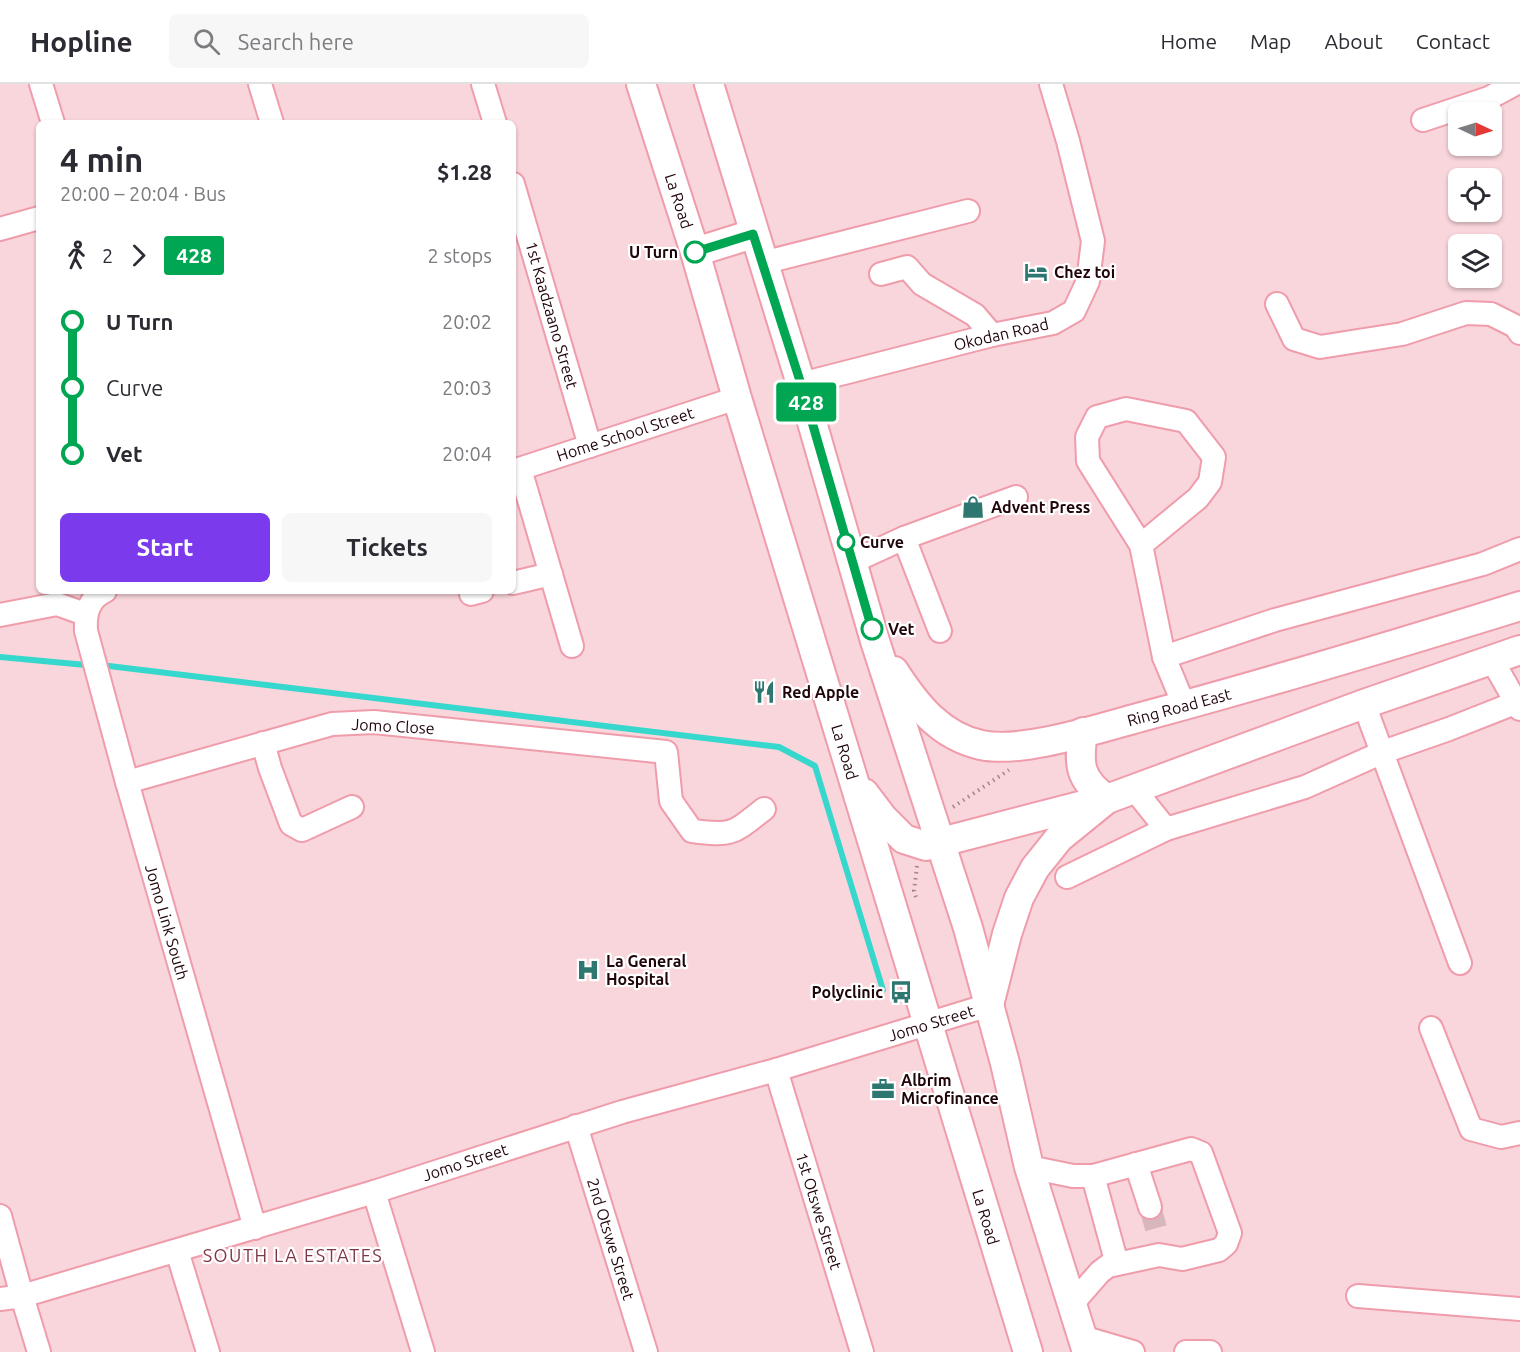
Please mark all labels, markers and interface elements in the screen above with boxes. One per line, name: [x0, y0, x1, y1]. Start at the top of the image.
search box: [169, 14, 589, 68]
icon: search: [190, 25, 223, 58]
text: Hopline: [30, 26, 133, 57]
text: Search here: [238, 29, 354, 54]
text: Home: [1160, 29, 1217, 53]
text: Map: [1250, 29, 1291, 53]
text: About: [1324, 29, 1383, 53]
text: Contact: [1416, 29, 1490, 53]
north arrow: [1448, 102, 1502, 156]
map controls: [1448, 102, 1502, 288]
text: 4 min: [60, 141, 143, 178]
text: $1.28: [437, 159, 492, 184]
button: locate: [1448, 168, 1502, 222]
street label: La Road: [662, 171, 696, 231]
text: 20:00 – 20:04 · Bus: [60, 182, 226, 205]
button: layers: [1448, 234, 1502, 288]
icon: walk: [60, 239, 93, 272]
icon: forward: [122, 239, 155, 272]
street label: 1st Kaadzaano Street: [522, 239, 582, 391]
marker: U Turn: [684, 241, 706, 263]
text: 428: [176, 243, 212, 267]
place label: U Turn: [629, 243, 678, 261]
text: 2: [102, 244, 113, 267]
text: 2 stops: [428, 244, 492, 267]
hotel icon: Chez toi: [1023, 259, 1049, 285]
place label: Chez toi: [1054, 263, 1115, 281]
text: U Turn: [106, 309, 173, 334]
text: 20:02: [442, 310, 492, 333]
street label: Okodan Road: [952, 314, 1050, 354]
text: Curve: [106, 375, 164, 400]
text: 20:03: [442, 376, 492, 399]
line badge: 428: [772, 382, 840, 422]
text: 428: [788, 390, 824, 414]
street label: Home School Street: [554, 403, 696, 465]
text: Vet: [106, 441, 142, 466]
text: 20:04: [442, 442, 492, 465]
shop icon: Advent Press: [960, 494, 986, 520]
place label: Advent Press: [991, 498, 1090, 516]
button: Start: [60, 513, 270, 582]
button: Tickets: [282, 513, 492, 582]
marker: Curve: [837, 533, 855, 551]
place label: Curve: [860, 533, 904, 551]
marker: Vet: [861, 618, 883, 640]
place label: Vet: [888, 620, 915, 638]
restaurant icon: Red Apple: [751, 679, 777, 705]
place label: Red Apple: [782, 683, 859, 701]
street label: Ring Road East: [1125, 684, 1234, 730]
street label: Jomo Close: [351, 715, 435, 737]
street label: La Road: [828, 722, 862, 782]
street label: Jomo Link South: [142, 862, 192, 982]
place label: La General Hospital: [606, 952, 686, 988]
hospital icon: La General Hospital: [575, 957, 601, 983]
bus stop icon: Polyclinic: [888, 979, 914, 1005]
place label: Polyclinic: [812, 983, 883, 1001]
street label: Jomo Street: [886, 1001, 977, 1045]
place label: Albrim Microfinance: [901, 1071, 999, 1107]
office icon: Albrim Microfinance: [870, 1076, 896, 1102]
street label: Jomo Street: [420, 1140, 511, 1184]
street label: 1st Otswe Street: [793, 1150, 846, 1272]
street label: 2nd Otswe Street: [584, 1176, 638, 1303]
street label: La Road: [969, 1187, 1003, 1247]
district label: SOUTH LA ESTATES: [203, 1245, 383, 1265]

